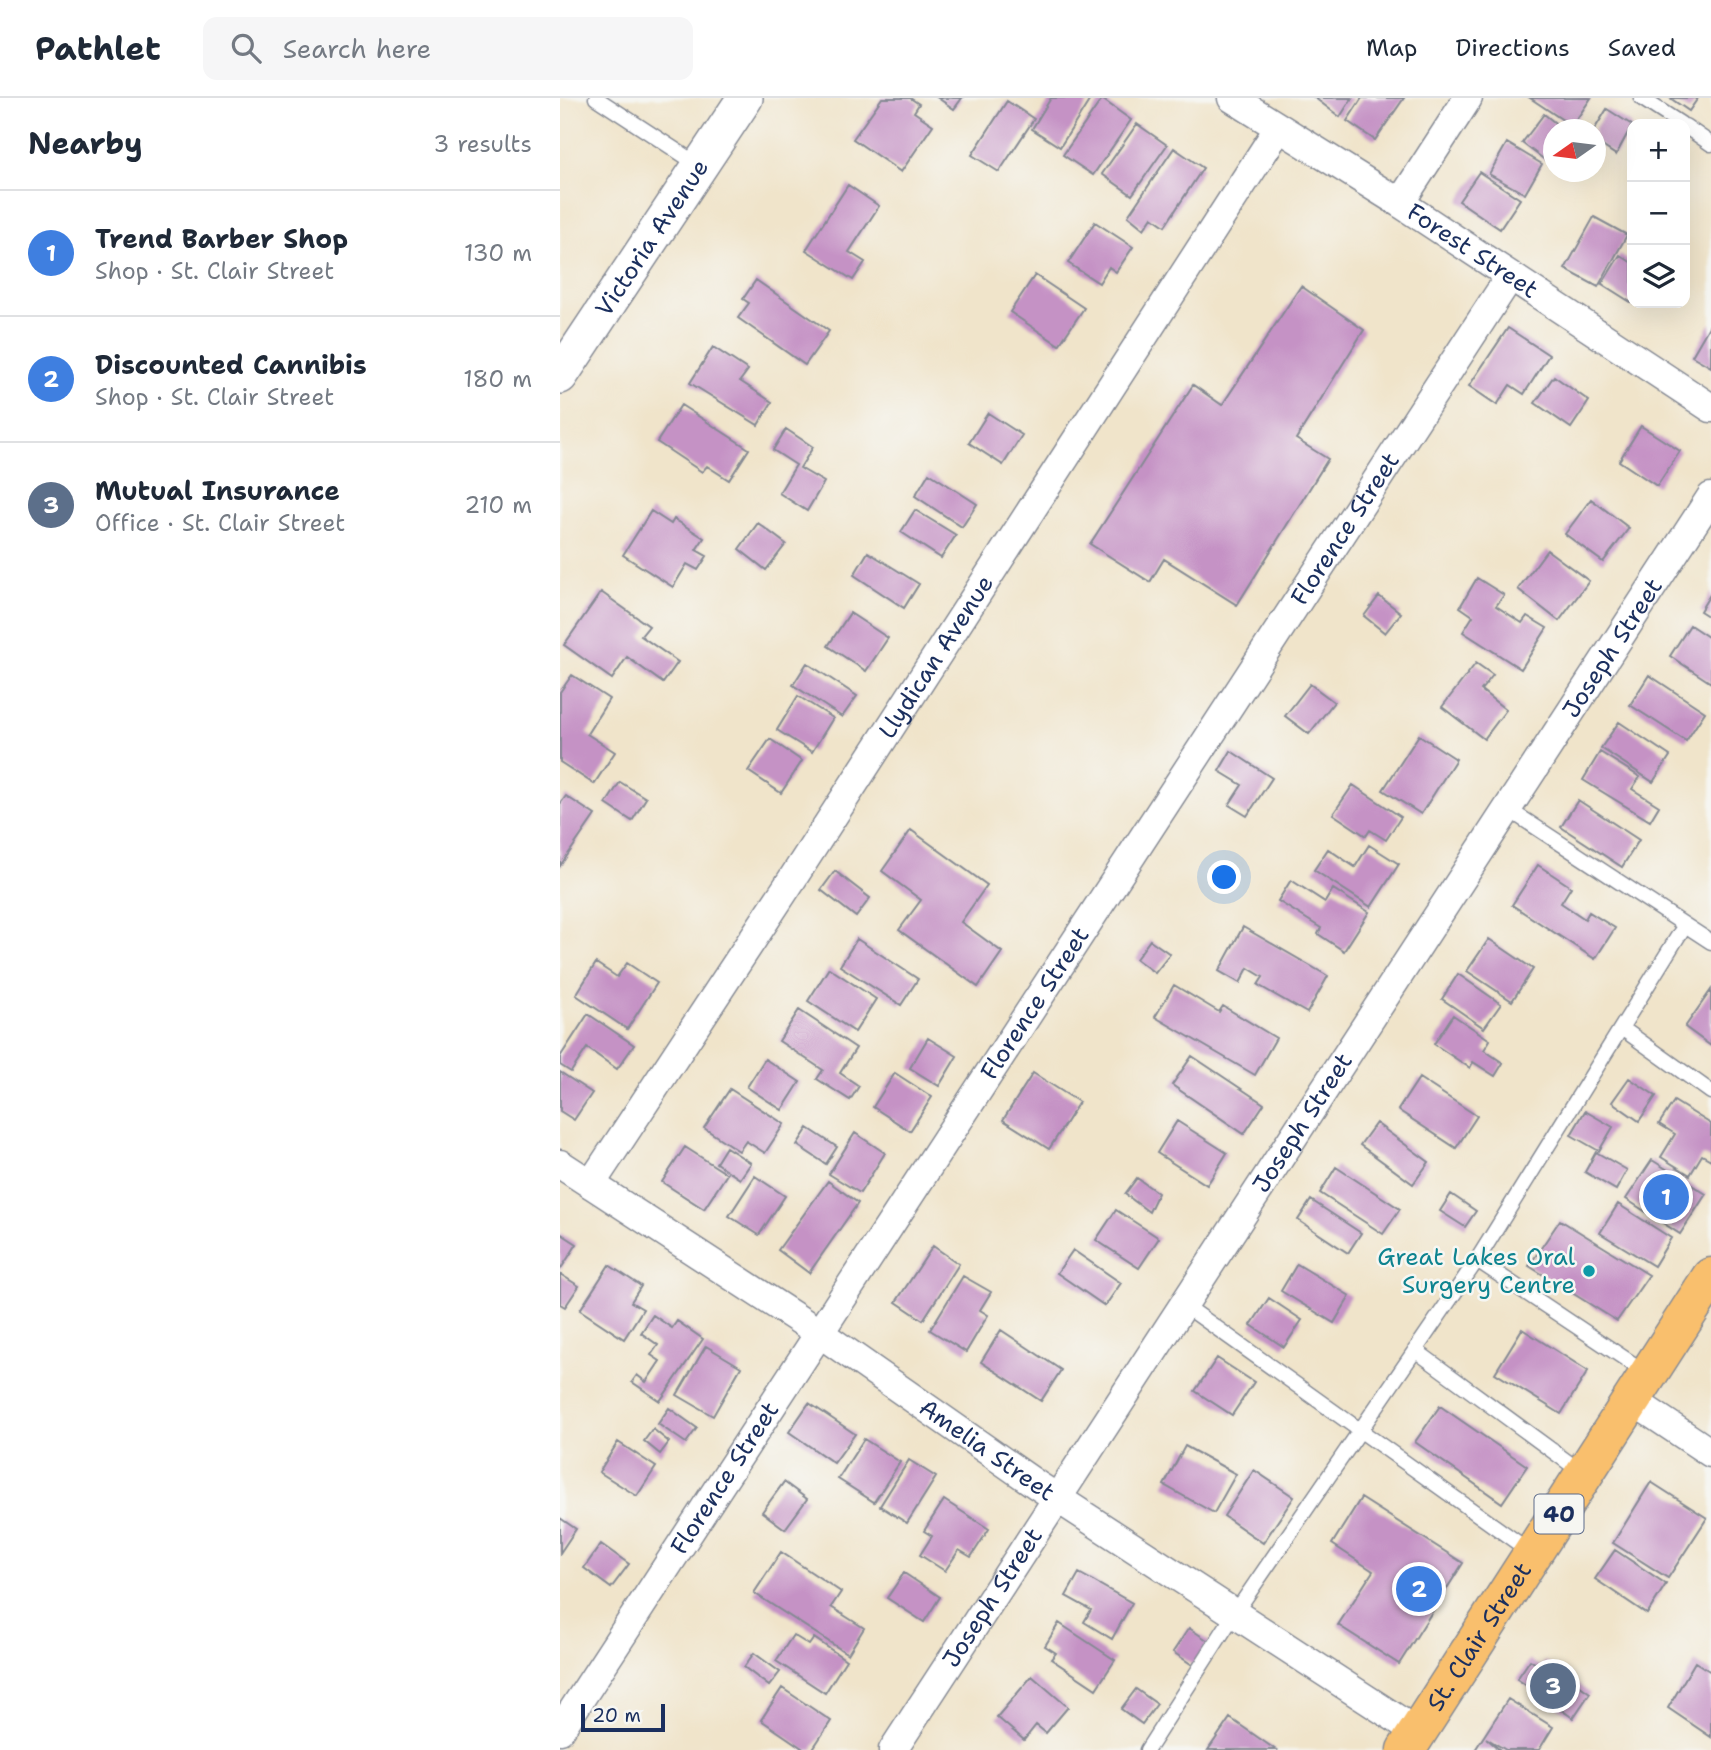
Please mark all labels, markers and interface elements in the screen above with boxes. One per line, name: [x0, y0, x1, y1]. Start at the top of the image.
search box: [203, 17, 693, 80]
text: Pathlet: [35, 26, 161, 71]
icon: search: [227, 29, 265, 67]
text: Search here: [283, 31, 431, 66]
text: Map: [1366, 32, 1417, 64]
text: Directions: [1455, 32, 1570, 64]
text: Saved: [1608, 32, 1676, 64]
north arrow: [1543, 119, 1606, 182]
map controls: [1627, 119, 1690, 308]
button: +: [1627, 119, 1690, 182]
text: Nearby: [28, 123, 143, 164]
text: 3 results: [433, 129, 532, 159]
street label: Victoria Avenue: [588, 153, 716, 323]
button: −: [1627, 182, 1690, 245]
street label: Forest Street: [1401, 196, 1544, 306]
text: Trend Barber Shop: [95, 221, 348, 256]
text: 1: [46, 238, 56, 268]
text: 130 m: [464, 238, 532, 268]
button: layers: [1627, 245, 1690, 308]
text: Shop · St. Clair Street: [95, 256, 334, 286]
text: Discounted Cannibis: [95, 347, 367, 382]
text: 2: [43, 364, 59, 394]
text: 180 m: [463, 364, 532, 394]
text: Shop · St. Clair Street: [95, 382, 334, 412]
street label: Florence Street: [1283, 446, 1407, 611]
text: Mutual Insurance: [95, 473, 340, 508]
text: 3: [43, 490, 59, 520]
text: 210 m: [464, 490, 532, 520]
text: Office · St. Clair Street: [95, 508, 345, 538]
street label: Llydican Avenue: [871, 569, 1001, 745]
street label: Joseph Street: [1555, 572, 1670, 724]
your location: [1207, 860, 1241, 894]
street label: Florence Street: [973, 921, 1096, 1086]
street label: Joseph Street: [1245, 1047, 1360, 1199]
pin: 1: [1643, 1171, 1689, 1223]
place label: Great Lakes Oral Surgery Centre: [1377, 1241, 1576, 1301]
marker: Great Lakes Oral Surgery Centre: [1581, 1263, 1597, 1279]
street label: Amelia Street: [913, 1392, 1061, 1508]
street label: Florence Street: [663, 1396, 786, 1561]
road number: 40: [1534, 1494, 1584, 1534]
street label: Joseph Street: [935, 1522, 1050, 1674]
street label: St. Clair Street: [1419, 1556, 1539, 1717]
pin: 2: [1396, 1563, 1442, 1615]
pin: 3: [1530, 1660, 1576, 1712]
scale bar: [581, 1701, 665, 1733]
text: 20 m: [592, 1703, 641, 1728]

